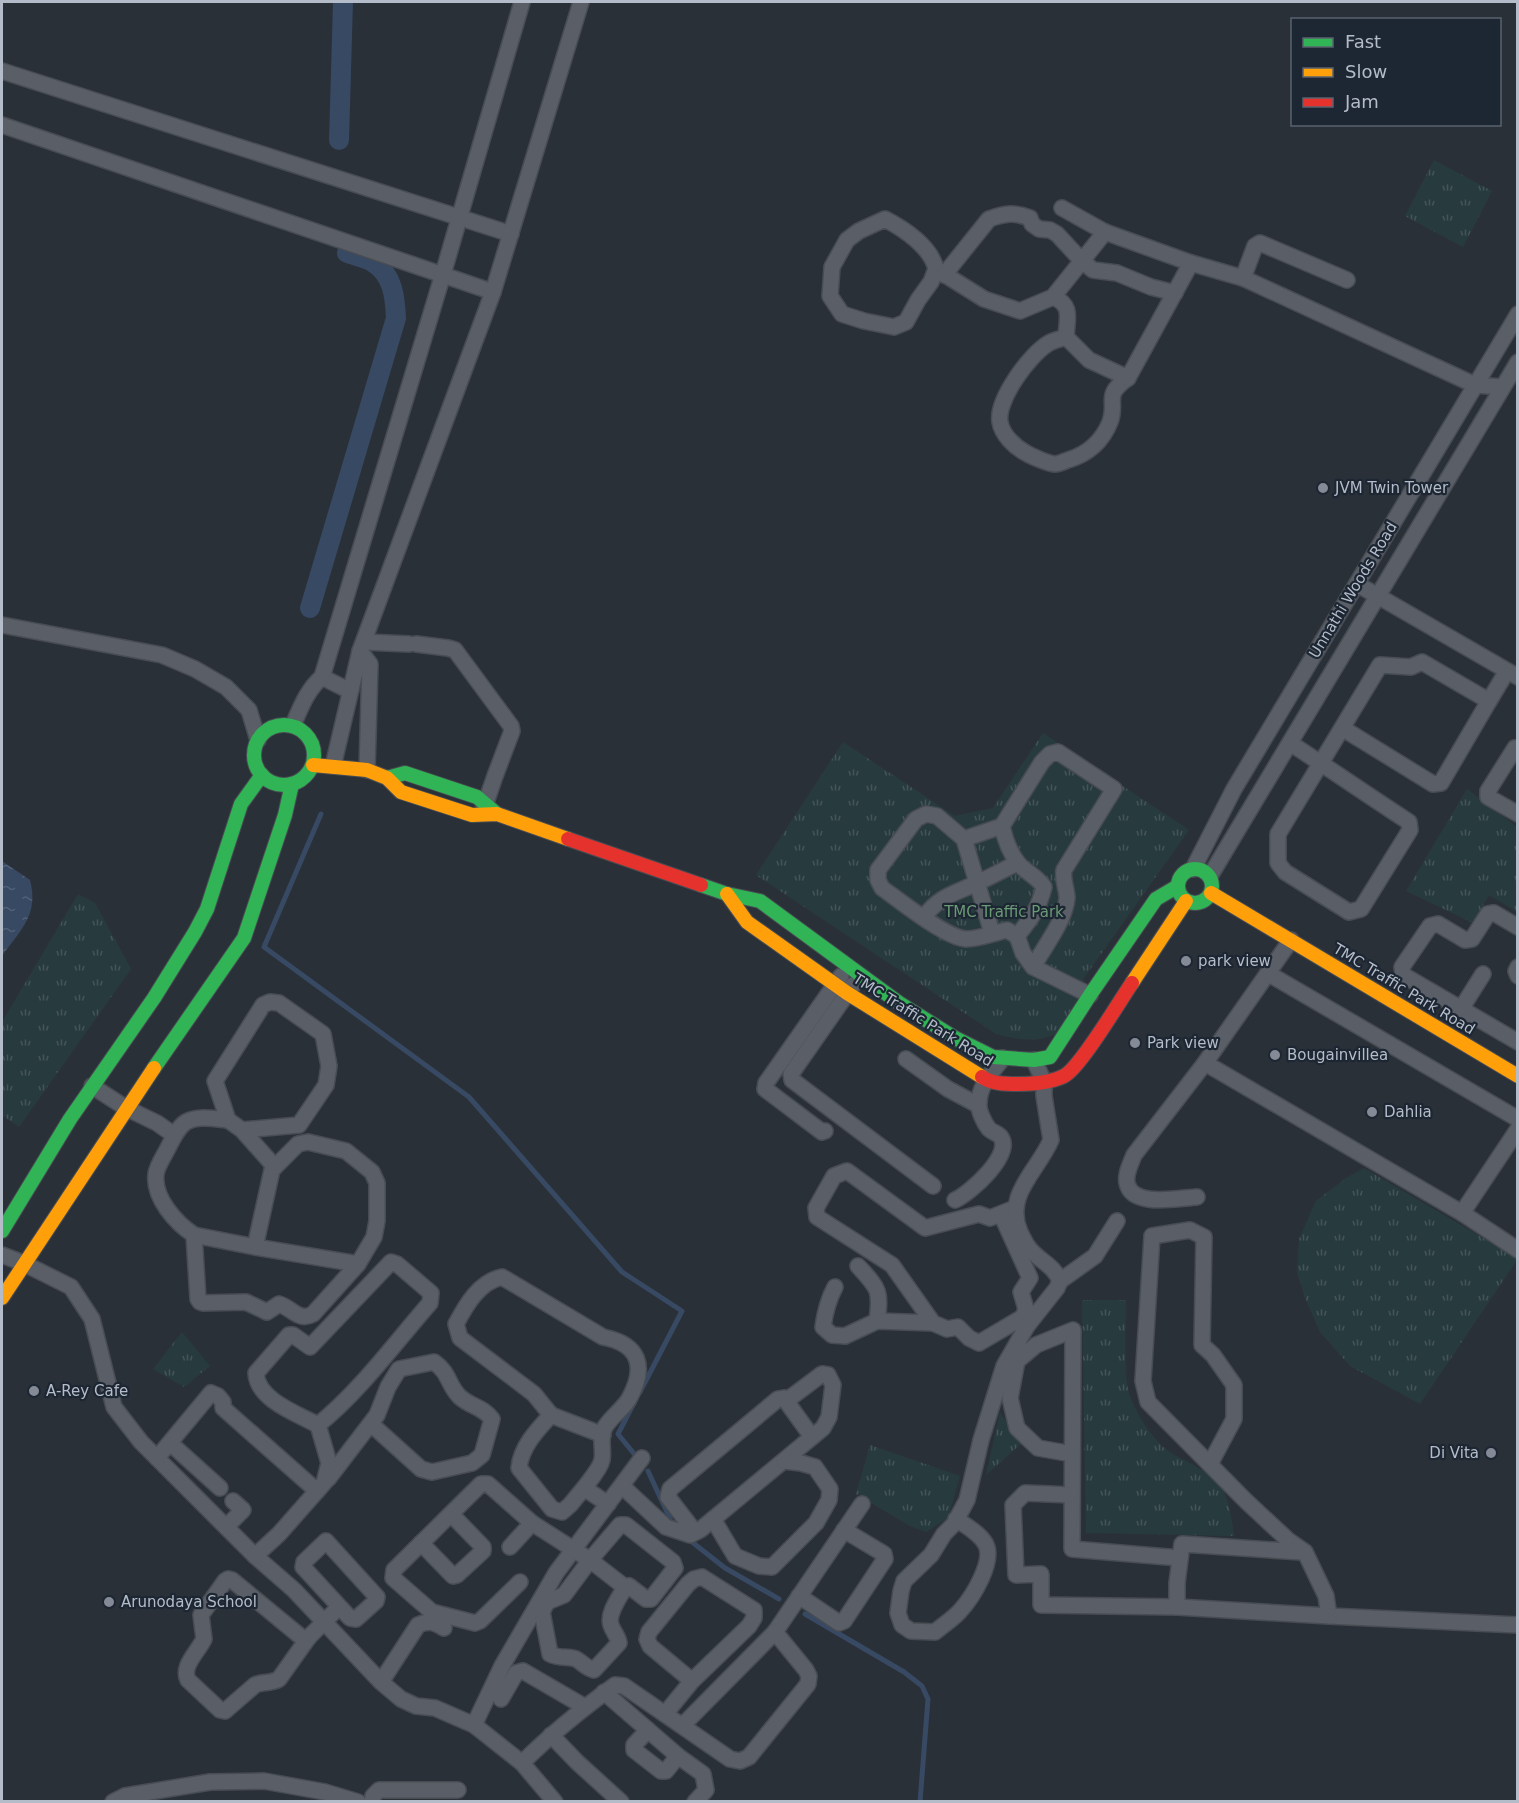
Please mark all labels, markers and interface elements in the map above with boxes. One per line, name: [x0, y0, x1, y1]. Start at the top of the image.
legend: [1291, 18, 1501, 126]
text: Fast: [1345, 31, 1381, 52]
text: Slow: [1345, 61, 1387, 82]
text: Jam: [1344, 91, 1379, 112]
place label: JVM Twin Tower: [1334, 479, 1449, 497]
marker: JVM Twin Tower: [1316, 481, 1330, 495]
street label: Unnathi Woods Road: [1305, 519, 1401, 661]
park label: TMC Traffic Park: [943, 903, 1064, 921]
street label: TMC Traffic Park Road: [1329, 939, 1478, 1038]
place label: park view: [1198, 952, 1271, 970]
marker: park view: [1179, 954, 1193, 968]
street label: TMC Traffic Park Road: [849, 969, 996, 1071]
place label: Park view: [1147, 1034, 1219, 1052]
marker: Park view: [1128, 1036, 1142, 1050]
place label: Bougainvillea: [1287, 1046, 1388, 1064]
marker: Bougainvillea: [1268, 1048, 1282, 1062]
place label: Dahlia: [1384, 1103, 1432, 1121]
marker: Dahlia: [1365, 1105, 1379, 1119]
place label: A-Rey Cafe: [46, 1382, 128, 1400]
marker: A-Rey Cafe: [27, 1384, 41, 1398]
place label: Di Vita: [1429, 1444, 1479, 1462]
marker: Di Vita: [1484, 1446, 1498, 1460]
place label: Arunodaya School: [121, 1593, 257, 1611]
marker: Arunodaya School: [102, 1595, 116, 1609]

